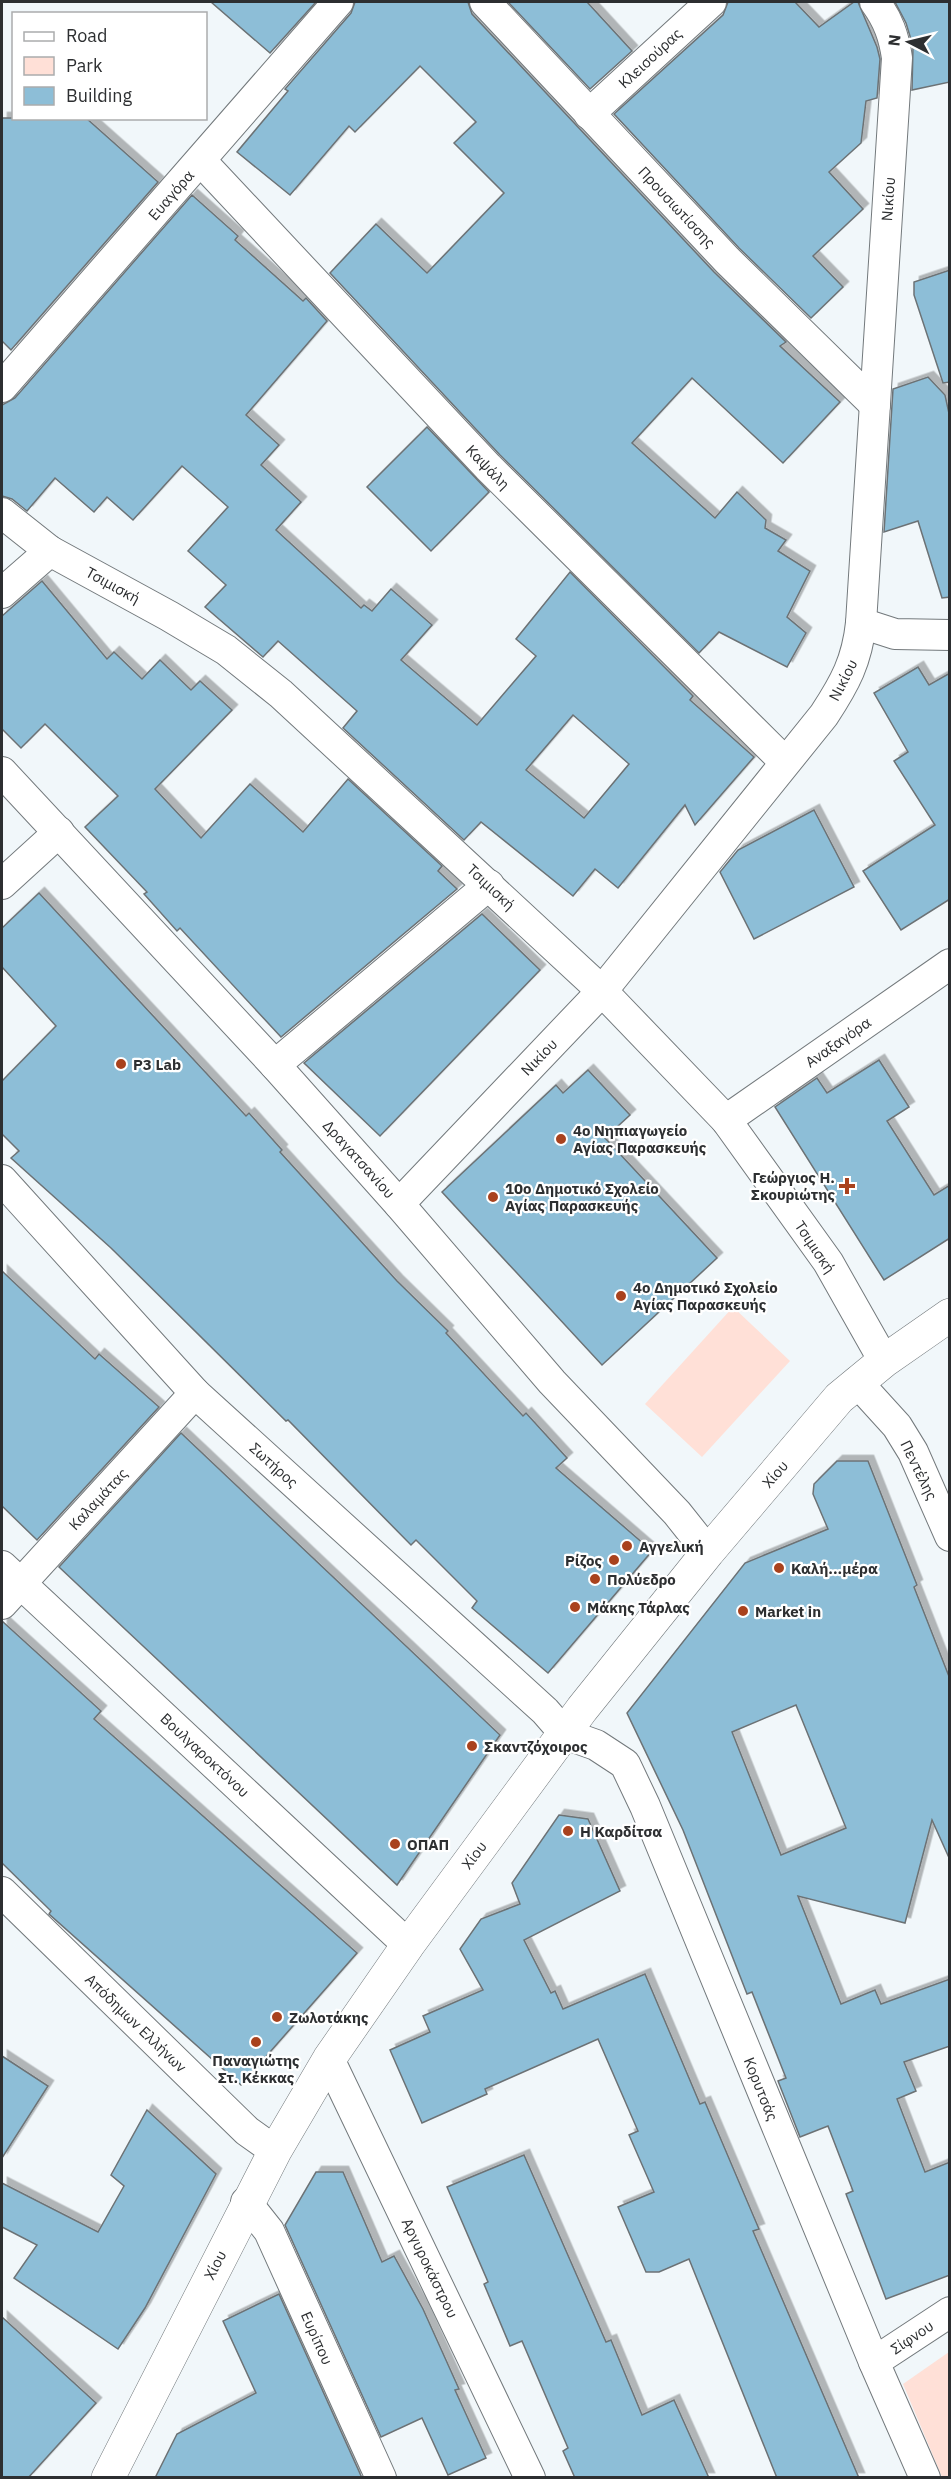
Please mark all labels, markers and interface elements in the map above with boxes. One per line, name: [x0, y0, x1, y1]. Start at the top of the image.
legend: [12, 12, 207, 120]
north arrow: [879, 12, 939, 72]
text: Road: [66, 24, 107, 47]
street label: Κλεισούρας: [614, 24, 686, 92]
text: N: [883, 33, 905, 47]
text: Park: [66, 54, 103, 77]
text: Building: [66, 84, 133, 107]
street label: Προυσιωτίσσης: [634, 162, 720, 252]
street label: Ευαγόρα: [144, 166, 198, 224]
street label: Νικίου: [877, 176, 899, 222]
street label: Καψάλη: [462, 440, 514, 494]
street label: Τσιμισκή: [83, 562, 143, 608]
street label: Νικίου: [824, 656, 862, 704]
street label: Τσιμισκή: [463, 860, 519, 914]
street label: Αναξαγόρα: [801, 1012, 875, 1072]
street label: Νικίου: [517, 1034, 561, 1080]
place label: P3 Lab: [133, 1055, 181, 1074]
marker: P3 Lab: [114, 1057, 128, 1071]
street label: Δραγατσανίου: [319, 1116, 399, 1202]
place label: 4ο Νηπιαγωγείο Αγίας Παρασκευής: [573, 1121, 707, 1157]
marker: 4ο Νηπιαγωγείο Αγίας Παρασκευής: [554, 1132, 568, 1146]
place label: Γεώργιος Η. Σκουριώτης: [751, 1168, 835, 1204]
place label: 10ο Δημοτικό Σχολείο Αγίας Παρασκευής: [505, 1179, 659, 1215]
marker: Γεώργιος Η. Σκουριώτης: [840, 1179, 854, 1193]
marker: 10ο Δημοτικό Σχολείο Αγίας Παρασκευής: [486, 1190, 500, 1204]
street label: Τσιμισκή: [791, 1217, 839, 1277]
place label: 4ο Δημοτικό Σχολείο Αγίας Παρασκευής: [633, 1278, 778, 1314]
marker: 4ο Δημοτικό Σχολείο Αγίας Παρασκευής: [614, 1289, 628, 1303]
street label: Πεντέλης: [896, 1437, 942, 1503]
street label: Σωτήρος: [246, 1438, 302, 1492]
street label: Χίου: [758, 1456, 792, 1492]
street label: Καλαμάτας: [64, 1464, 132, 1534]
place label: Αγγελική: [639, 1537, 704, 1556]
marker: Αγγελική: [620, 1539, 634, 1553]
place label: Ρίζος: [565, 1551, 602, 1570]
marker: Ρίζος: [607, 1553, 621, 1567]
place label: Καλή...μέρα: [791, 1559, 878, 1578]
marker: Καλή...μέρα: [772, 1561, 786, 1575]
place label: Πολύεδρο: [607, 1570, 676, 1589]
marker: Πολύεδρο: [588, 1572, 602, 1586]
place label: Μάκης Τάρλας: [587, 1598, 690, 1617]
marker: Μάκης Τάρλας: [568, 1600, 582, 1614]
place label: Market in: [755, 1602, 821, 1621]
marker: Market in: [736, 1604, 750, 1618]
street label: Βουλγαροκτόνου: [156, 1709, 254, 1801]
place label: Σκαντζόχοιρος: [484, 1737, 588, 1756]
marker: Σκαντζόχοιρος: [465, 1739, 479, 1753]
place label: Η Καρδίτσα: [580, 1822, 662, 1841]
marker: Η Καρδίτσα: [561, 1824, 575, 1838]
place label: ΟΠΑΠ: [407, 1835, 449, 1854]
marker: ΟΠΑΠ: [388, 1837, 402, 1851]
street label: Χίου: [457, 1837, 491, 1873]
street label: Απόδημων Ελλήνων: [81, 1970, 191, 2077]
place label: Ζωλοτάκης: [289, 2008, 369, 2027]
marker: Ζωλοτάκης: [270, 2010, 284, 2024]
marker: Παναγιώτης Στ. Κέκκας: [249, 2035, 263, 2049]
place label: Παναγιώτης Στ. Κέκκας: [212, 2051, 300, 2087]
street label: Κορυτσάς: [740, 2054, 782, 2124]
street label: Αργυροκάστρου: [398, 2215, 462, 2321]
street label: Χίου: [200, 2247, 230, 2283]
street label: Ευρίπου: [297, 2308, 337, 2368]
street label: Σίφνου: [887, 2316, 937, 2358]

